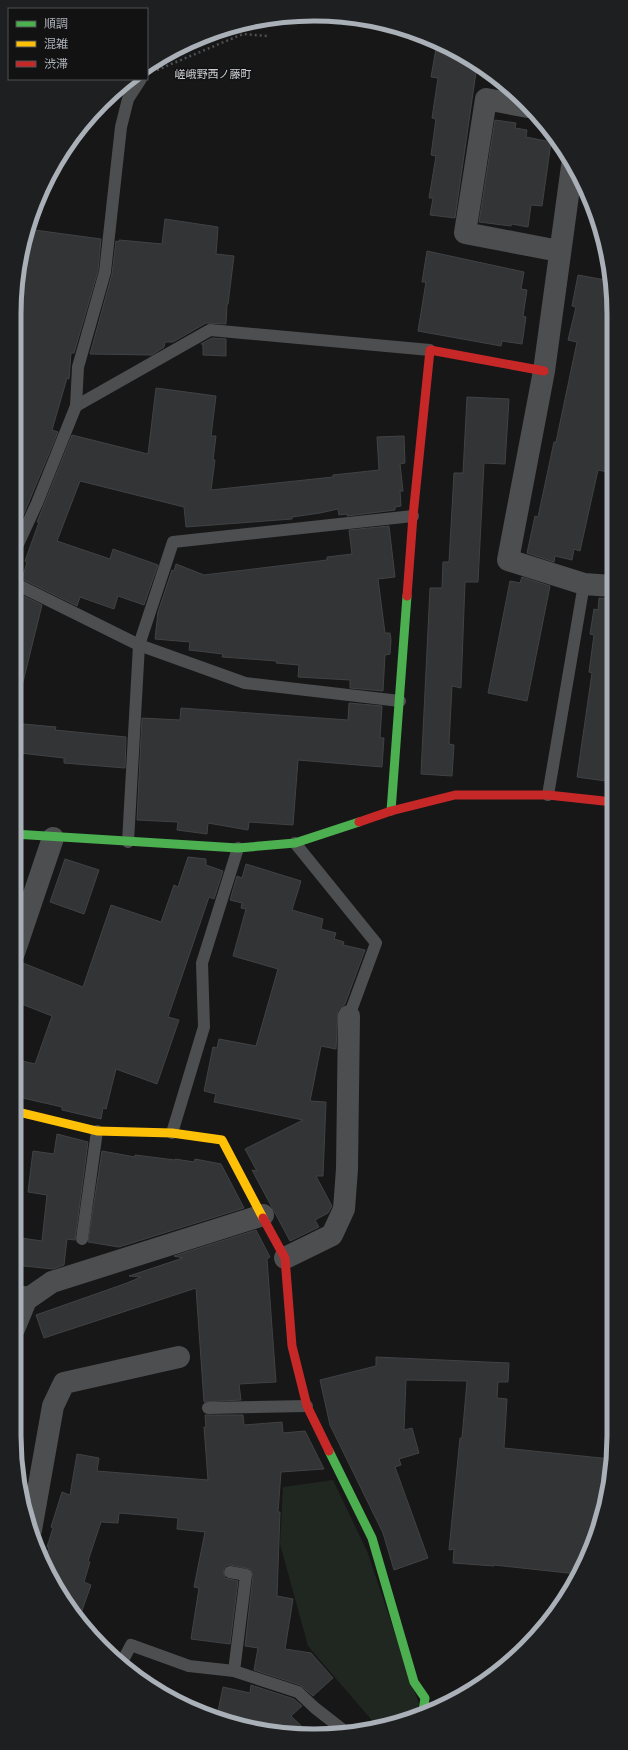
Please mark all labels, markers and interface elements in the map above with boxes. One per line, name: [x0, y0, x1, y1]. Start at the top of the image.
legend: [8, 8, 148, 80]
text: 順調: [44, 16, 68, 31]
text: 混雑: [44, 36, 68, 51]
text: 渋滞: [44, 56, 68, 71]
district label: 嵯峨野西ノ藤町: [175, 67, 252, 81]

